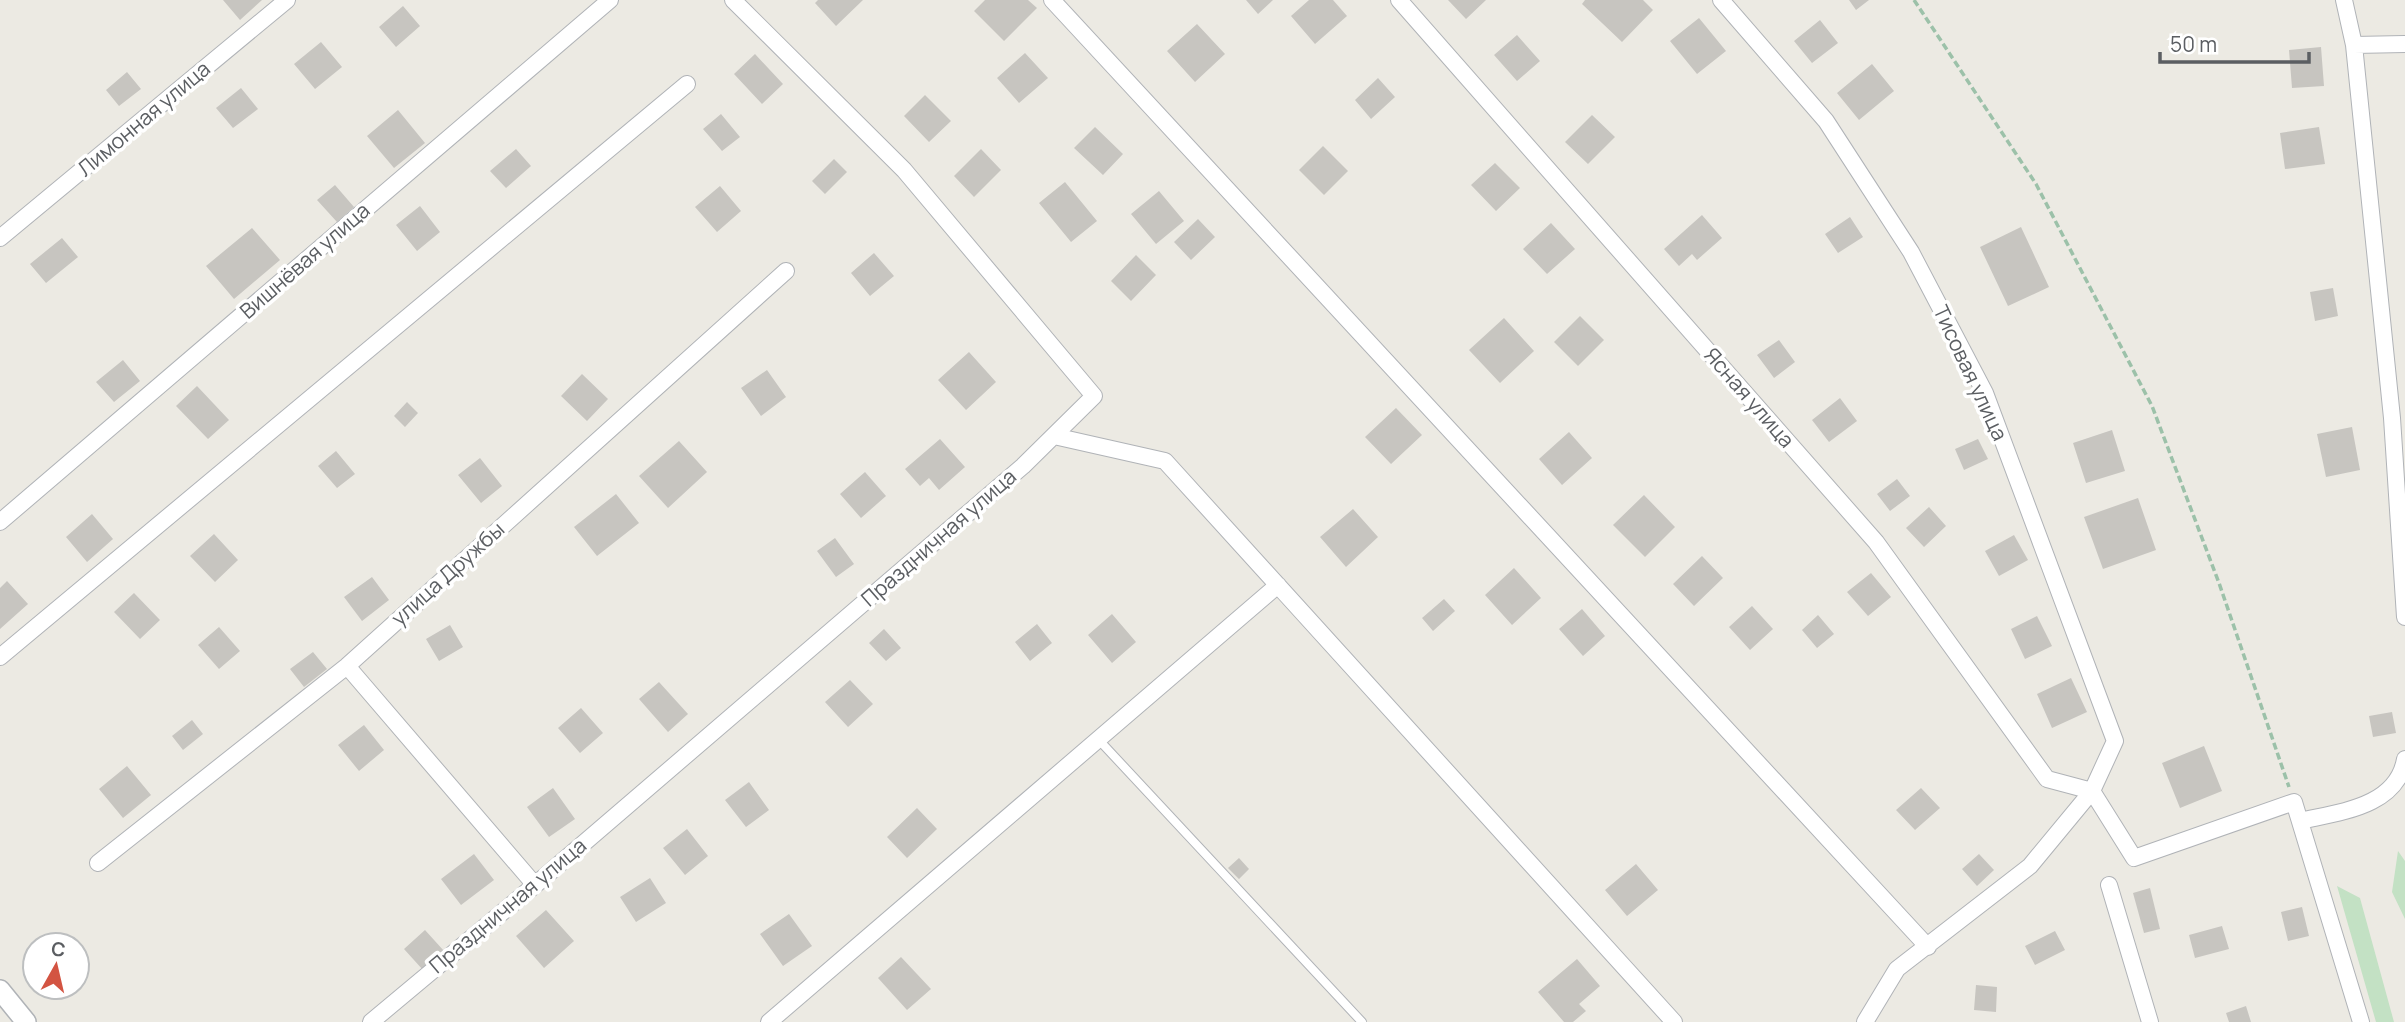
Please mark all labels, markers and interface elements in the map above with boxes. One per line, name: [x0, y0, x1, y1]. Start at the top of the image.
scale bar: [2160, 21, 2309, 65]
text: 50 m: [2170, 30, 2217, 58]
street label: Лимонная улица: [71, 54, 216, 182]
street label: Вишнёвая улица: [233, 196, 375, 324]
street label: Тисовая улица: [1927, 300, 2014, 445]
street label: Ясная улица: [1698, 341, 1801, 453]
street label: Праздничная улица: [855, 462, 1022, 612]
street label: улица Дружбы: [385, 515, 510, 632]
street label: Праздничная улица: [423, 831, 592, 979]
north arrow: [21, 931, 91, 1001]
text: С: [50, 935, 67, 963]

